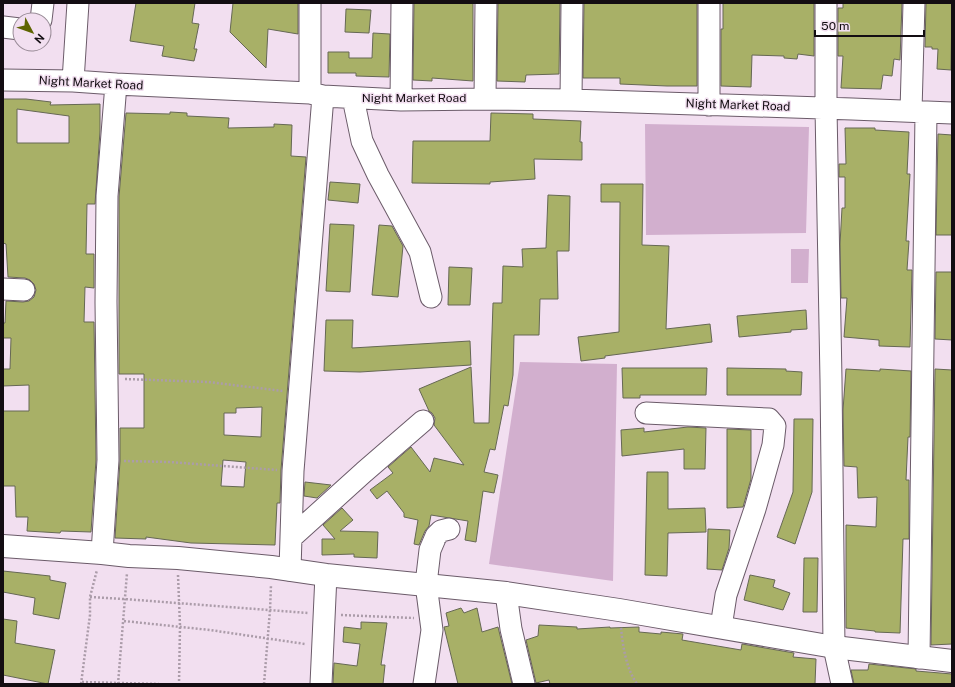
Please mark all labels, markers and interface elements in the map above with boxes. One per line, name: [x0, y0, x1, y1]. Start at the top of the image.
north arrow: [12, 12, 52, 52]
scale bar: [815, 12, 924, 38]
text: 50 m: [821, 19, 849, 33]
text: N: [32, 31, 47, 46]
street label: Night Market Road: [38, 73, 144, 93]
street label: Night Market Road: [362, 91, 466, 105]
street label: Night Market Road: [685, 96, 791, 114]

